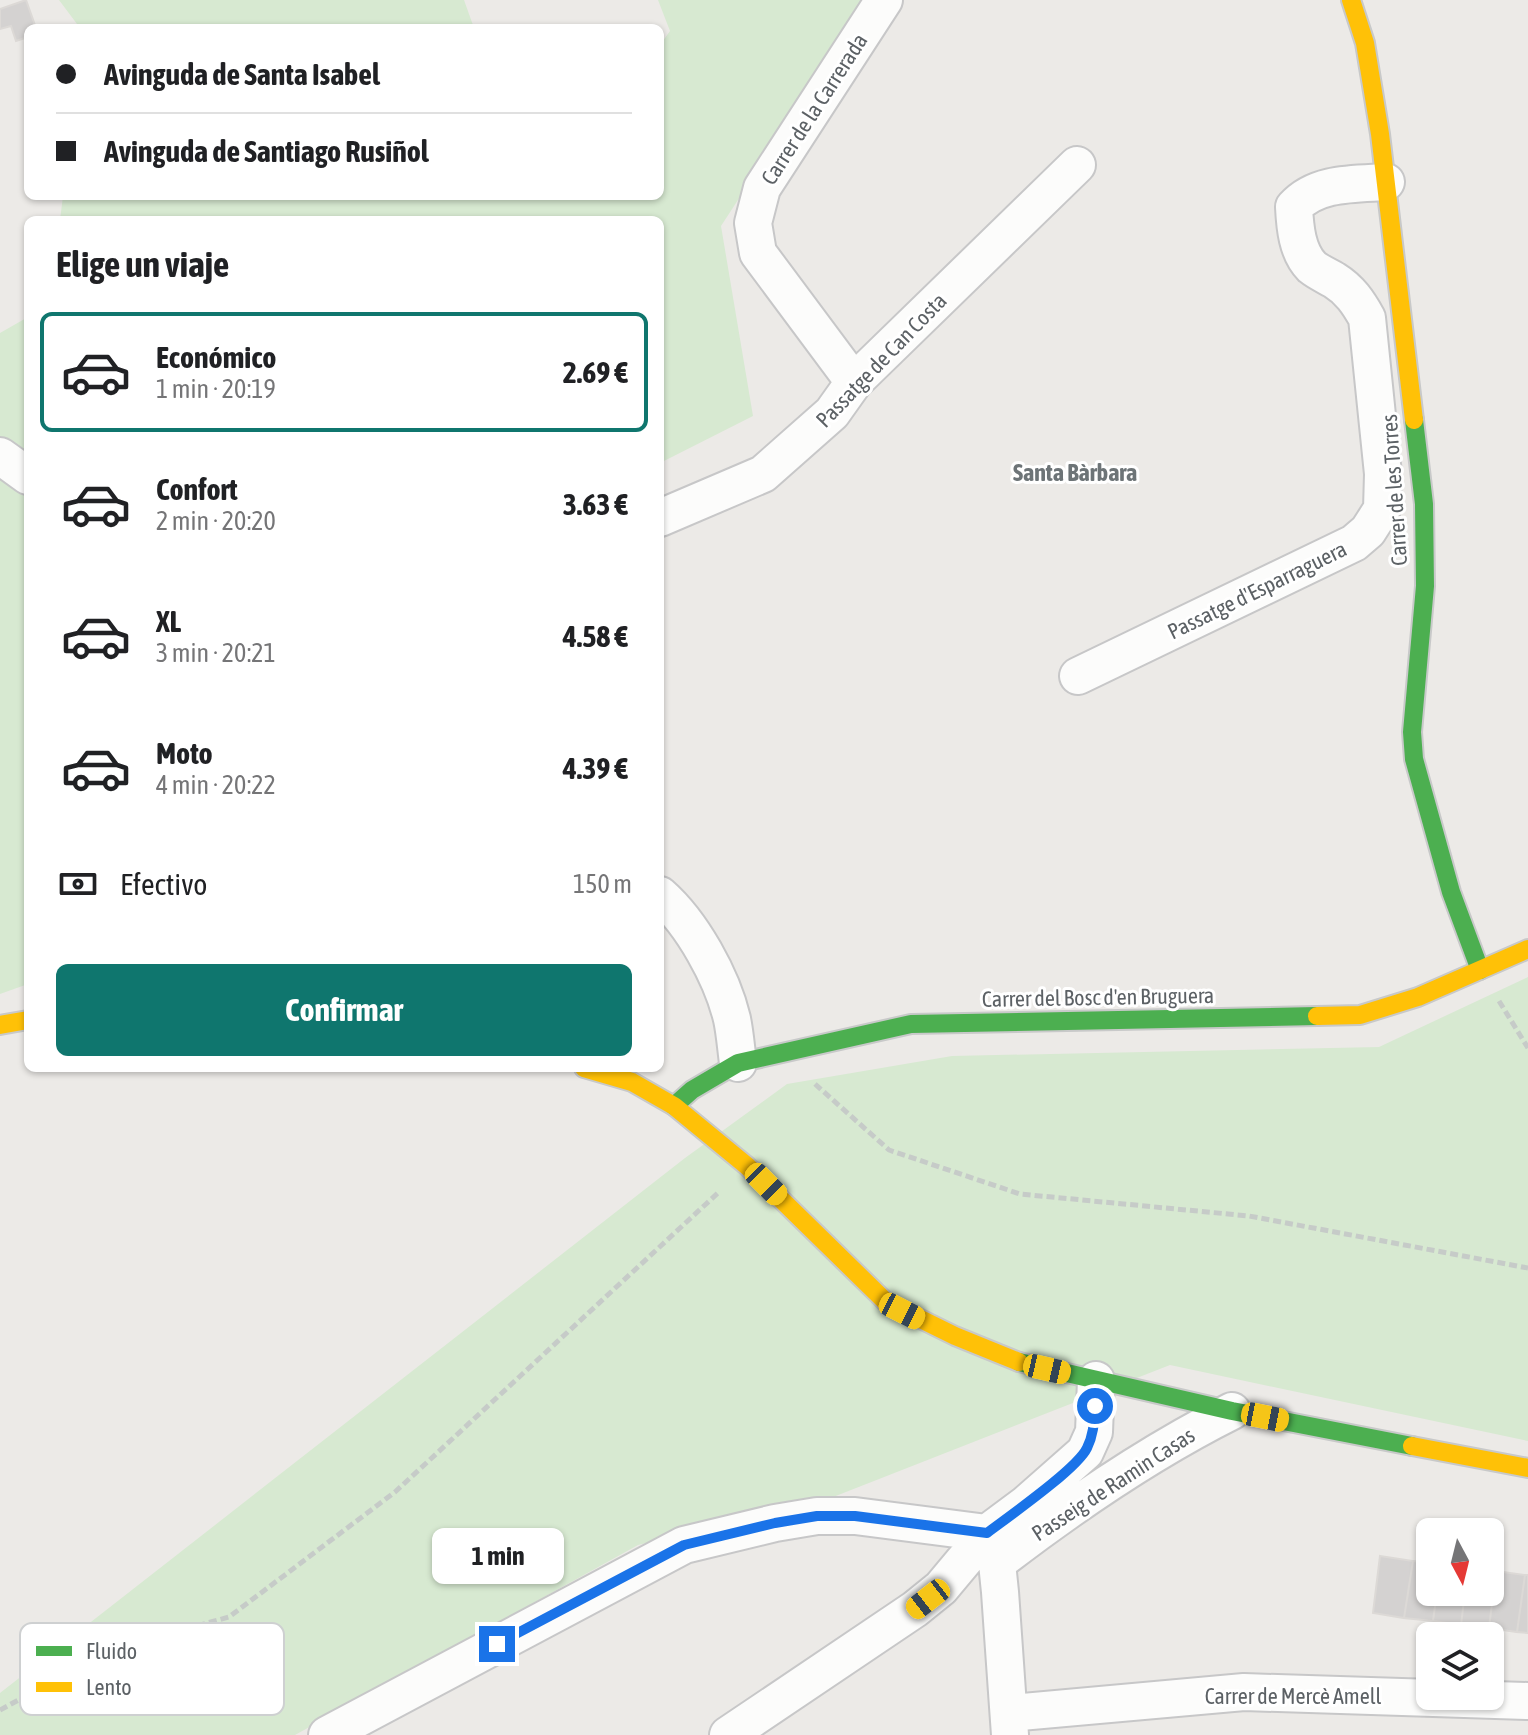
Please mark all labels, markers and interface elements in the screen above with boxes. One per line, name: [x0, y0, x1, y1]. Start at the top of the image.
street label: Carrer de la Carrerada: [755, 28, 873, 190]
text: Avinguda de Santa Isabel: [104, 57, 380, 91]
text: Avinguda de Santiago Rusiñol: [104, 134, 429, 168]
text: Elige un viaje: [56, 243, 229, 285]
street label: Passatge de Can Costa: [810, 287, 952, 433]
icon: car: [60, 336, 132, 408]
text: Económico: [156, 340, 276, 374]
text: 2.69 €: [563, 355, 628, 389]
text: 1 min · 20:19: [156, 374, 276, 404]
street label: Carrer de les Torres: [1376, 413, 1412, 567]
district label: Santa Bàrbara: [1013, 459, 1137, 486]
icon: car: [60, 468, 132, 540]
text: Confort: [156, 472, 238, 506]
text: 3.63 €: [563, 487, 628, 521]
text: 2 min · 20:20: [156, 506, 276, 536]
street label: Passatge d'Esparraguera: [1163, 535, 1351, 645]
icon: car: [60, 600, 132, 672]
text: XL: [156, 604, 181, 638]
text: 4.58 €: [563, 619, 628, 653]
text: 3 min · 20:21: [156, 638, 276, 668]
icon: car: [60, 732, 132, 804]
text: Moto: [156, 736, 213, 770]
text: 4.39 €: [563, 751, 628, 785]
text: 4 min · 20:22: [156, 770, 276, 800]
icon: cash: [56, 862, 100, 906]
text: Efectivo: [120, 867, 207, 901]
text: 150 m: [573, 869, 632, 899]
button: Confirmar: [56, 964, 632, 1056]
street label: Carrer del Bosc d'en Bruguera: [982, 982, 1214, 1012]
car: [741, 1159, 791, 1209]
car: [875, 1289, 929, 1333]
car: [1021, 1352, 1073, 1386]
route start: [1077, 1388, 1113, 1424]
car: [1239, 1401, 1291, 1433]
street label: Passeig de Ramin Casas: [1027, 1422, 1199, 1546]
north arrow: [1416, 1518, 1504, 1606]
map controls: [1416, 1518, 1504, 1710]
callout: 1 min: [431, 1528, 563, 1584]
text: 1 min: [471, 1541, 525, 1571]
car: [902, 1575, 954, 1623]
button: layers: [1416, 1622, 1504, 1710]
legend: [20, 1623, 284, 1715]
route end: [479, 1626, 515, 1662]
text: Fluido: [86, 1638, 137, 1664]
text: Lento: [86, 1674, 132, 1700]
street label: Carrer de Mercè Amell: [1205, 1683, 1381, 1709]

